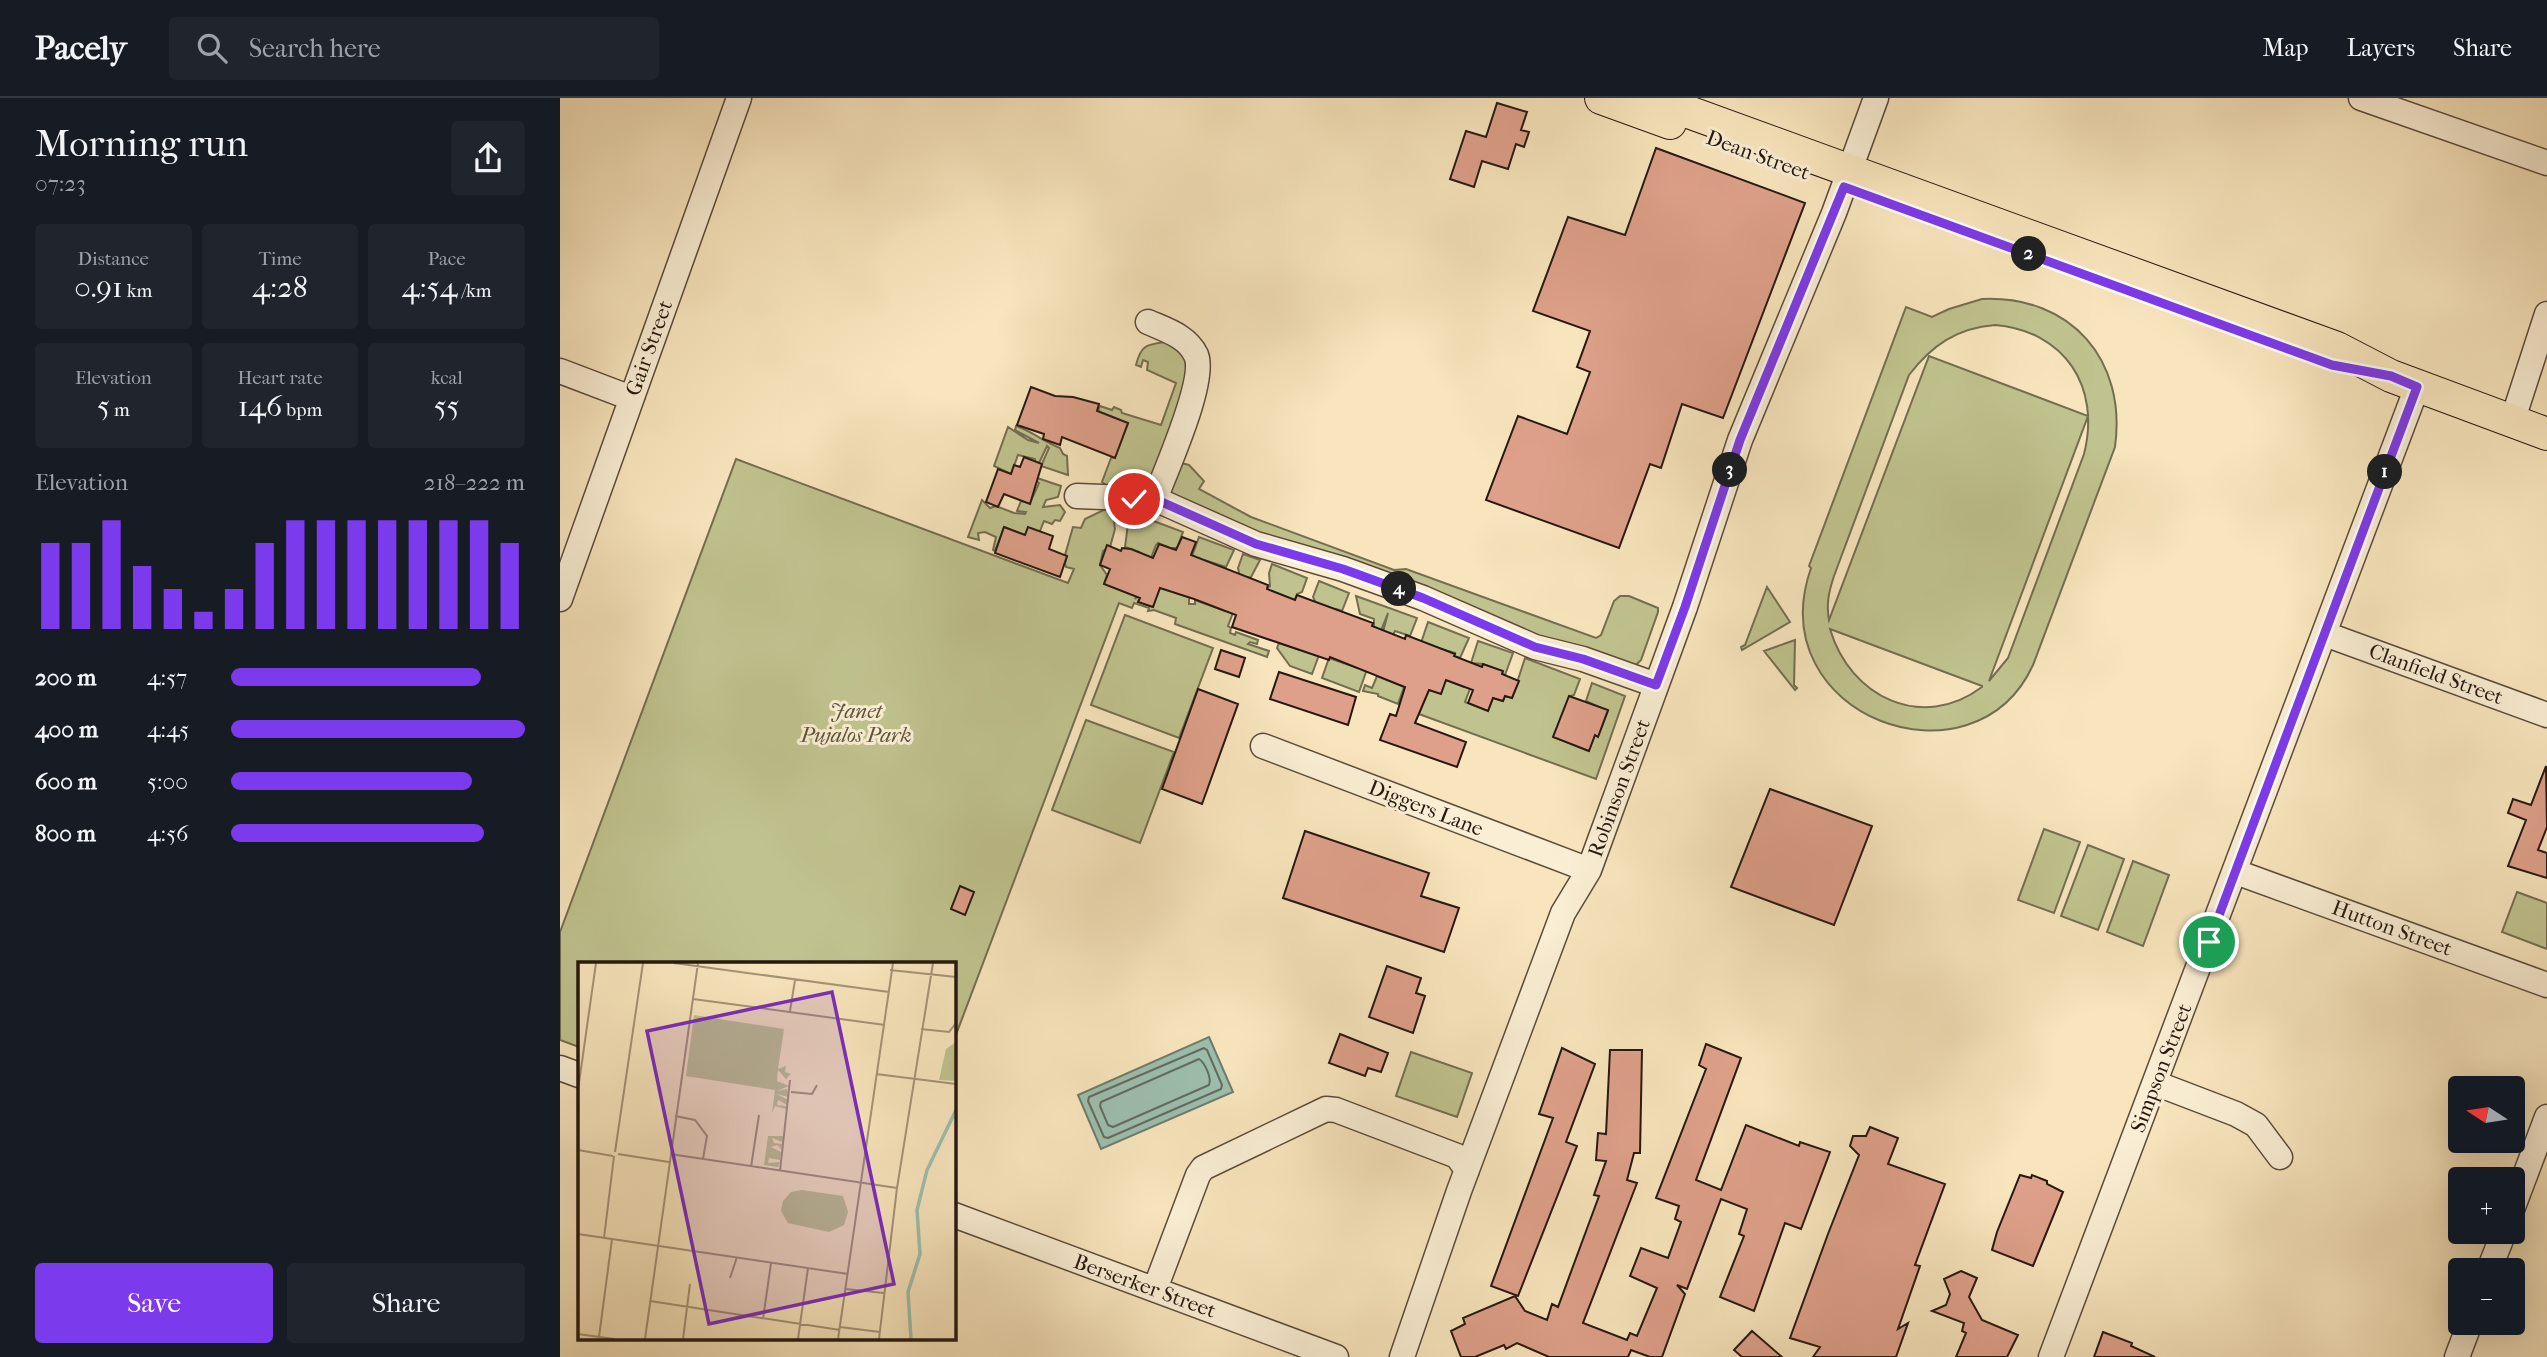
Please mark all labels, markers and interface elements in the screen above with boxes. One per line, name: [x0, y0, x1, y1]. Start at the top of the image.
search box: [169, 17, 659, 80]
text: Pacely: [35, 29, 127, 68]
icon: search: [193, 29, 231, 67]
text: Search here: [249, 33, 381, 64]
text: Map: [2263, 34, 2309, 62]
text: Layers: [2347, 34, 2415, 62]
text: Share: [2453, 34, 2512, 62]
text: Morning run: [35, 121, 248, 166]
button: share: [451, 121, 525, 195]
street label: Dean Street: [1703, 125, 1813, 185]
text: 07:23: [35, 170, 86, 197]
pin: 2: [2012, 236, 2046, 272]
text: 2: [2024, 242, 2033, 264]
text: Distance: [78, 248, 149, 270]
text: Time: [258, 248, 302, 270]
text: Pace: [428, 248, 466, 270]
text: 0.91: [74, 270, 123, 305]
text: 4:28: [252, 270, 308, 305]
text: 4:54: [402, 270, 457, 305]
text: km: [123, 280, 152, 302]
text: /km: [457, 280, 492, 302]
street label: Gair Street: [621, 297, 677, 399]
text: Elevation: [75, 367, 152, 389]
text: Heart rate: [237, 367, 323, 389]
text: kcal: [431, 367, 463, 389]
text: 5: [97, 389, 110, 424]
text: 146: [238, 389, 282, 424]
text: 55: [434, 389, 460, 424]
text: m: [110, 399, 130, 421]
text: bpm: [282, 399, 322, 421]
pin: 3: [1712, 452, 1748, 488]
pin: 1: [2368, 454, 2402, 490]
text: 3: [1726, 458, 1733, 480]
text: 1: [2381, 460, 2388, 482]
text: Elevation: [35, 469, 128, 496]
text: 218–222 m: [424, 469, 525, 496]
pin: [1104, 469, 1164, 529]
icon: check: [1115, 480, 1153, 518]
pin: 4: [1382, 572, 1416, 606]
text: 4: [1393, 577, 1404, 599]
street label: Clanfield Street: [2366, 639, 2507, 710]
text: 200 m: [35, 664, 96, 691]
text: 4:57: [147, 664, 187, 691]
park label: Janet Pujalos Park: [799, 699, 912, 747]
street label: Robinson Street: [1583, 715, 1655, 860]
text: 400 m: [35, 716, 98, 743]
text: 4:45: [147, 716, 189, 743]
text: 600 m: [35, 768, 97, 795]
text: 5:00: [147, 768, 188, 795]
street label: Diggers Lane: [1365, 775, 1487, 841]
text: 800 m: [35, 820, 96, 847]
text: 4:56: [147, 820, 189, 847]
street label: Hutton Street: [2329, 895, 2456, 961]
pin: [2179, 912, 2239, 972]
icon: arrive: [2190, 923, 2228, 961]
inset map: [578, 962, 956, 1340]
street label: Simpson Street: [2125, 1000, 2197, 1136]
north arrow: [2448, 1076, 2525, 1153]
map controls: [2448, 1076, 2525, 1335]
button: +: [2448, 1167, 2525, 1244]
street label: Berserker Street: [1071, 1249, 1220, 1323]
button: −: [2448, 1258, 2525, 1335]
button: Save: [35, 1263, 273, 1343]
button: Share: [287, 1263, 525, 1343]

